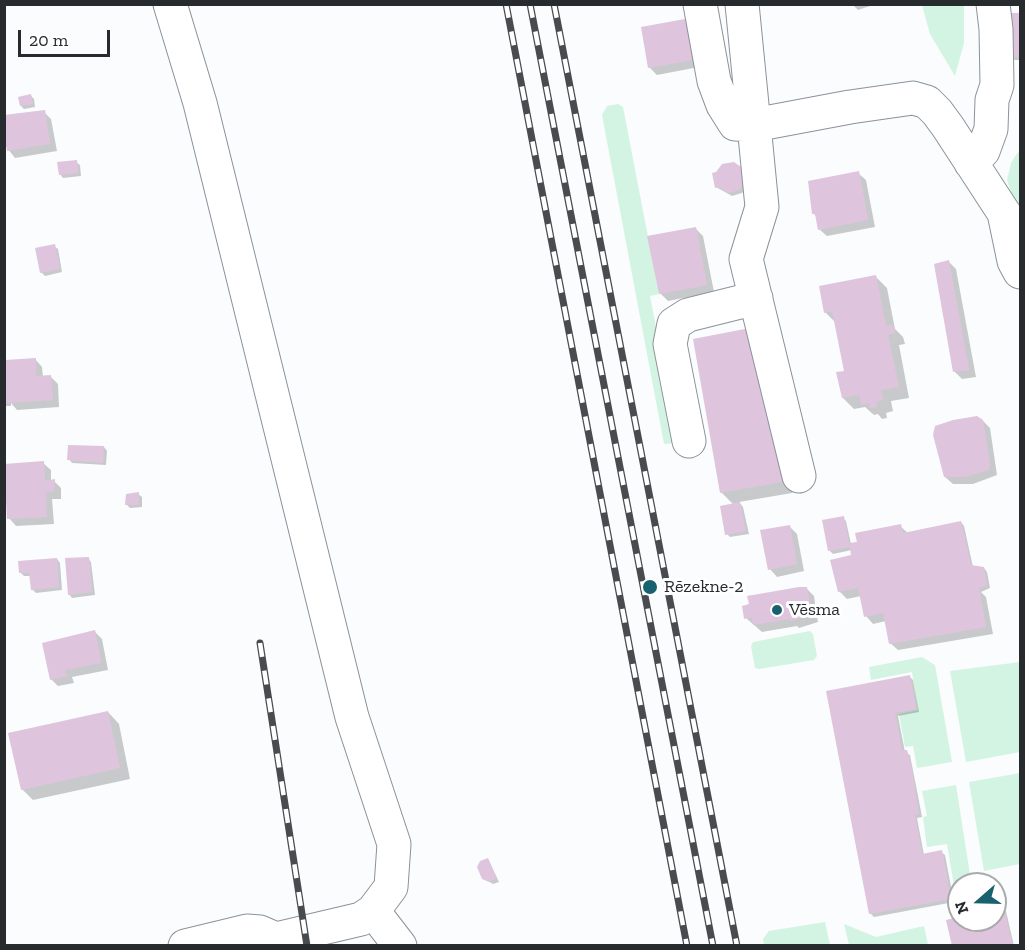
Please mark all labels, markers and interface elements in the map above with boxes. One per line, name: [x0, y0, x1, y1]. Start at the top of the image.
scale bar: [21, 18, 112, 56]
text: 20 m: [29, 29, 68, 51]
place label: Rēzekne-2: [664, 576, 744, 598]
marker: Rēzekne-2: [641, 578, 659, 596]
place label: Vēsma: [789, 599, 840, 621]
marker: Vēsma: [770, 603, 784, 617]
north arrow: [947, 872, 1007, 932]
text: N: [950, 899, 973, 917]

